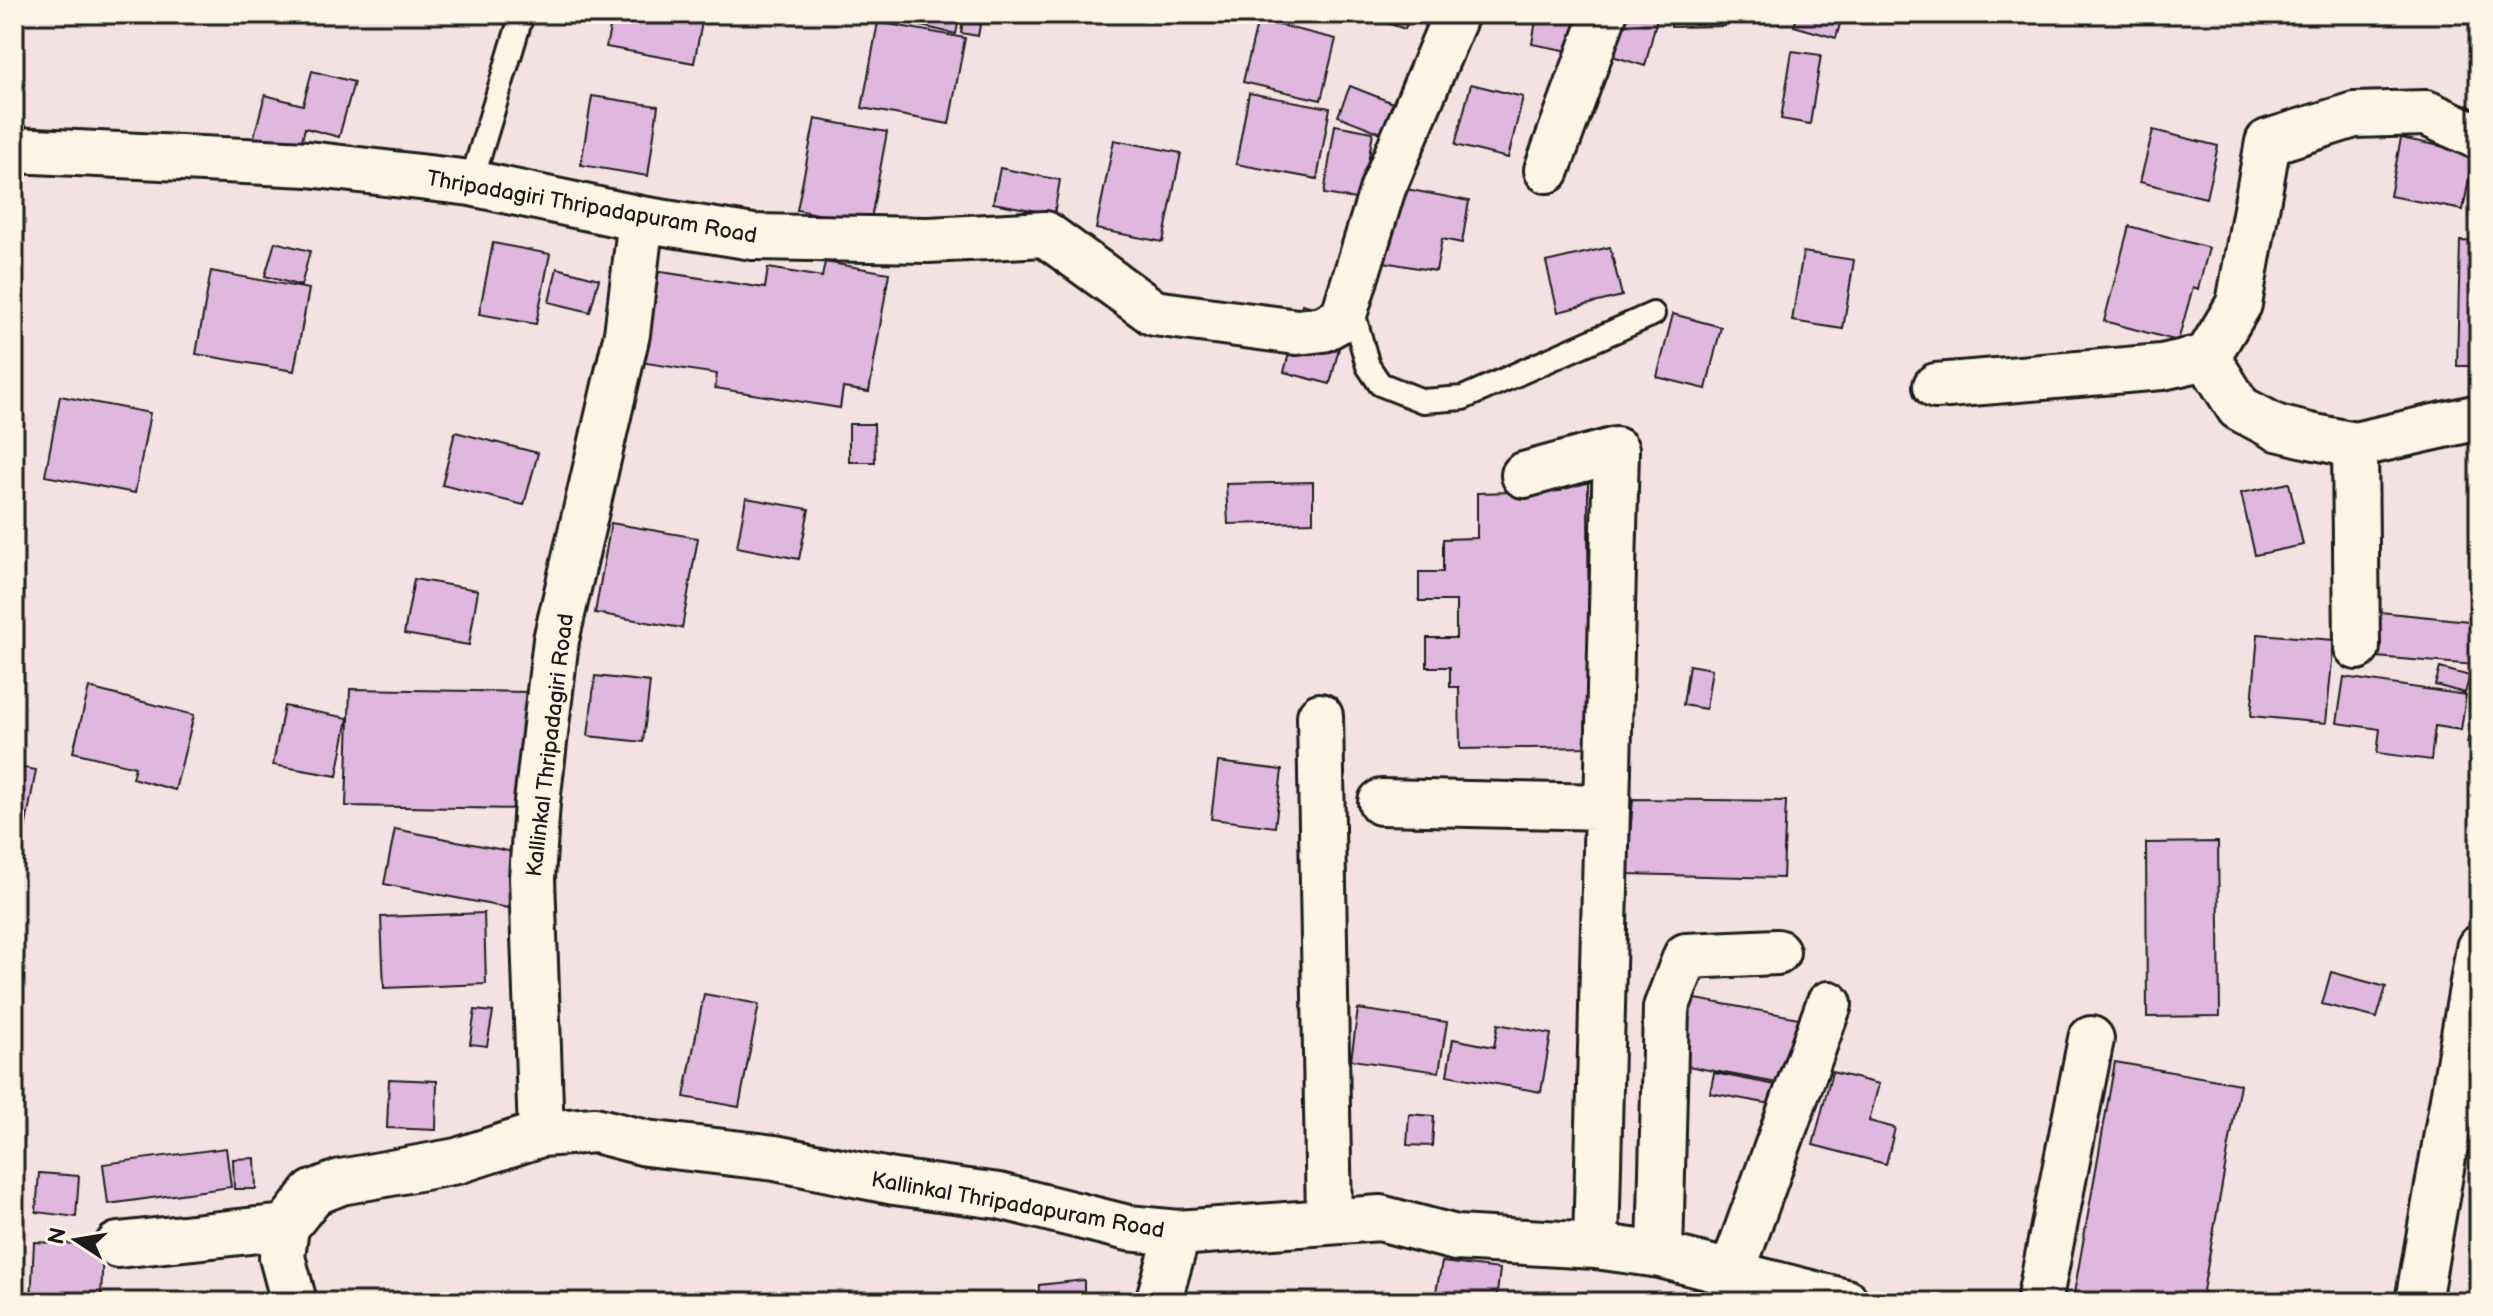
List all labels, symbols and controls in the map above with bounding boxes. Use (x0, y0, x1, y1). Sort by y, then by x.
street label: Thripadagiri Thripadapuram Road (425, 165, 759, 250)
street label: Kallinkal Thripadagiri Road (521, 612, 580, 878)
street label: Kallinkal Thripadapuram Road (869, 1166, 1166, 1245)
north arrow (36, 1200, 116, 1280)
text: N (43, 1225, 73, 1247)

